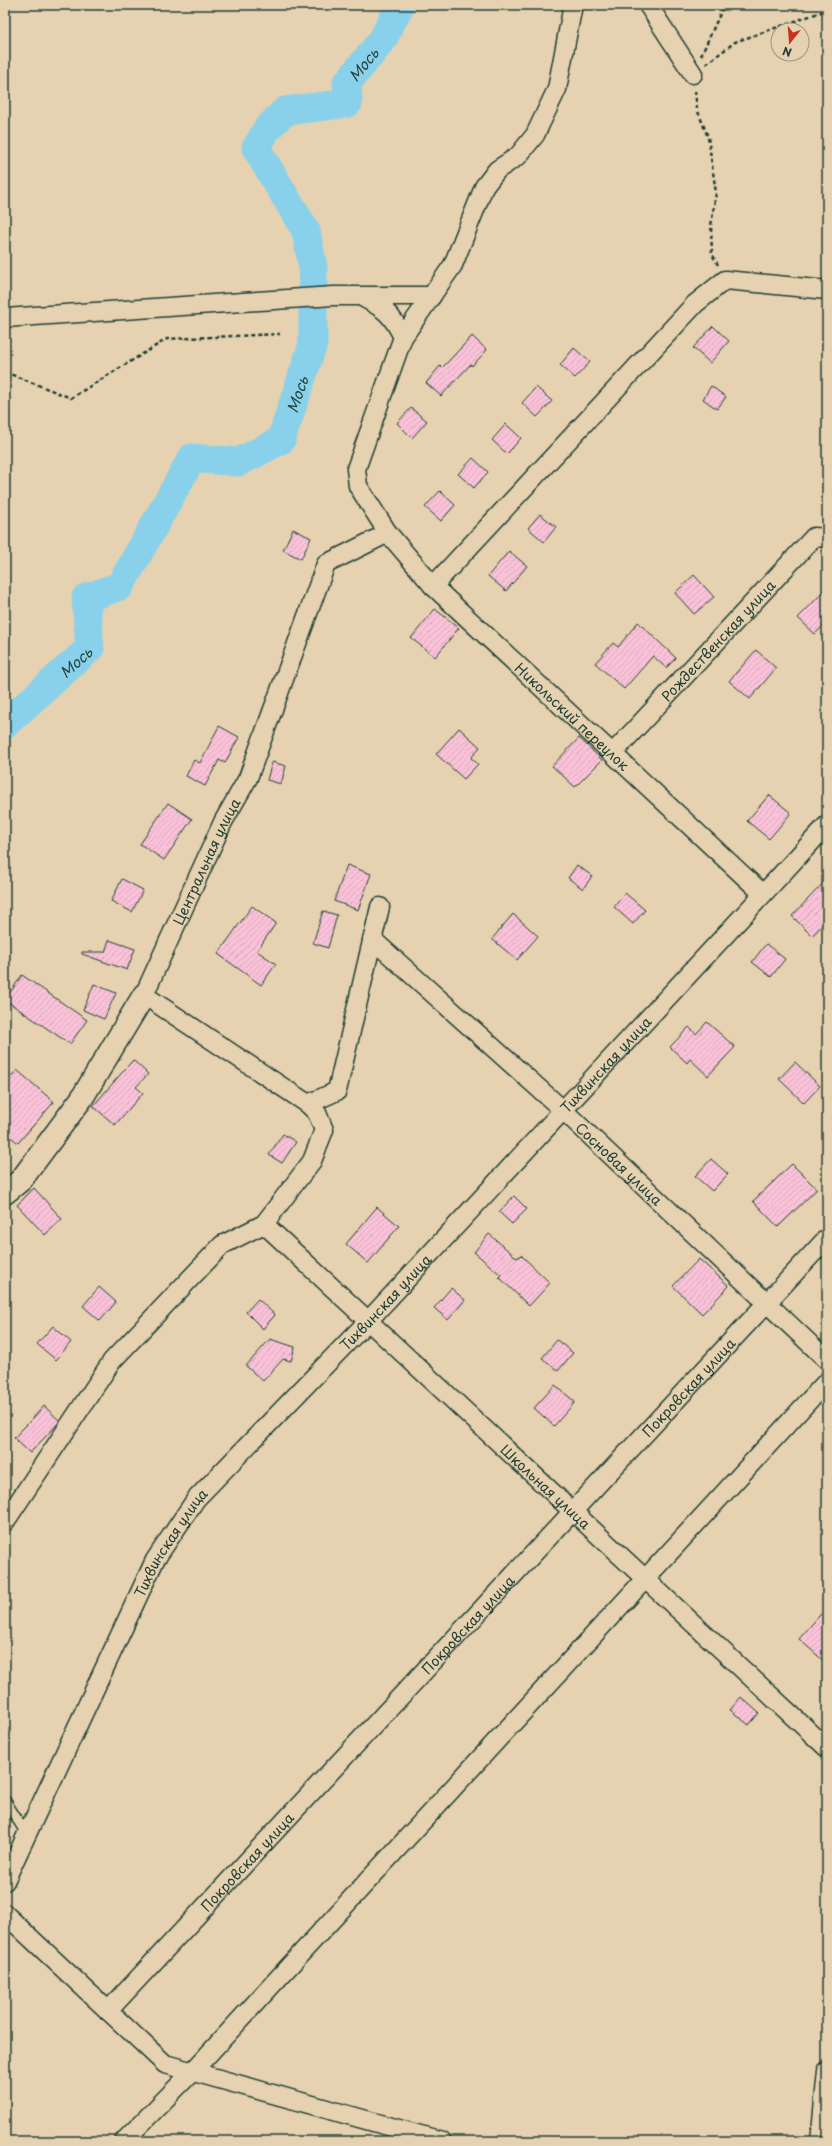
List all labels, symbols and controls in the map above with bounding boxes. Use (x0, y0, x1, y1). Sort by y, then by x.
north arrow (770, 22, 810, 62)
water label: Мось (342, 41, 384, 86)
text: N (780, 43, 794, 61)
water label: Мось (279, 372, 314, 416)
street label: Рождественская улица (656, 575, 780, 706)
water label: Мось (53, 639, 98, 682)
street label: Никольский переулок (511, 657, 635, 775)
street label: Центральная улица (167, 794, 245, 928)
street label: Тихвинская улица (555, 1011, 656, 1117)
street label: Сосновая улица (571, 1117, 668, 1210)
street label: Тихвинская улица (335, 1249, 436, 1355)
street label: Покровская улица (637, 1333, 740, 1441)
street label: Школьная улица (496, 1439, 596, 1534)
street label: Тихвинская улица (129, 1483, 212, 1601)
street label: Покровская улица (416, 1570, 519, 1679)
street label: Покровская улица (195, 1807, 299, 1916)

